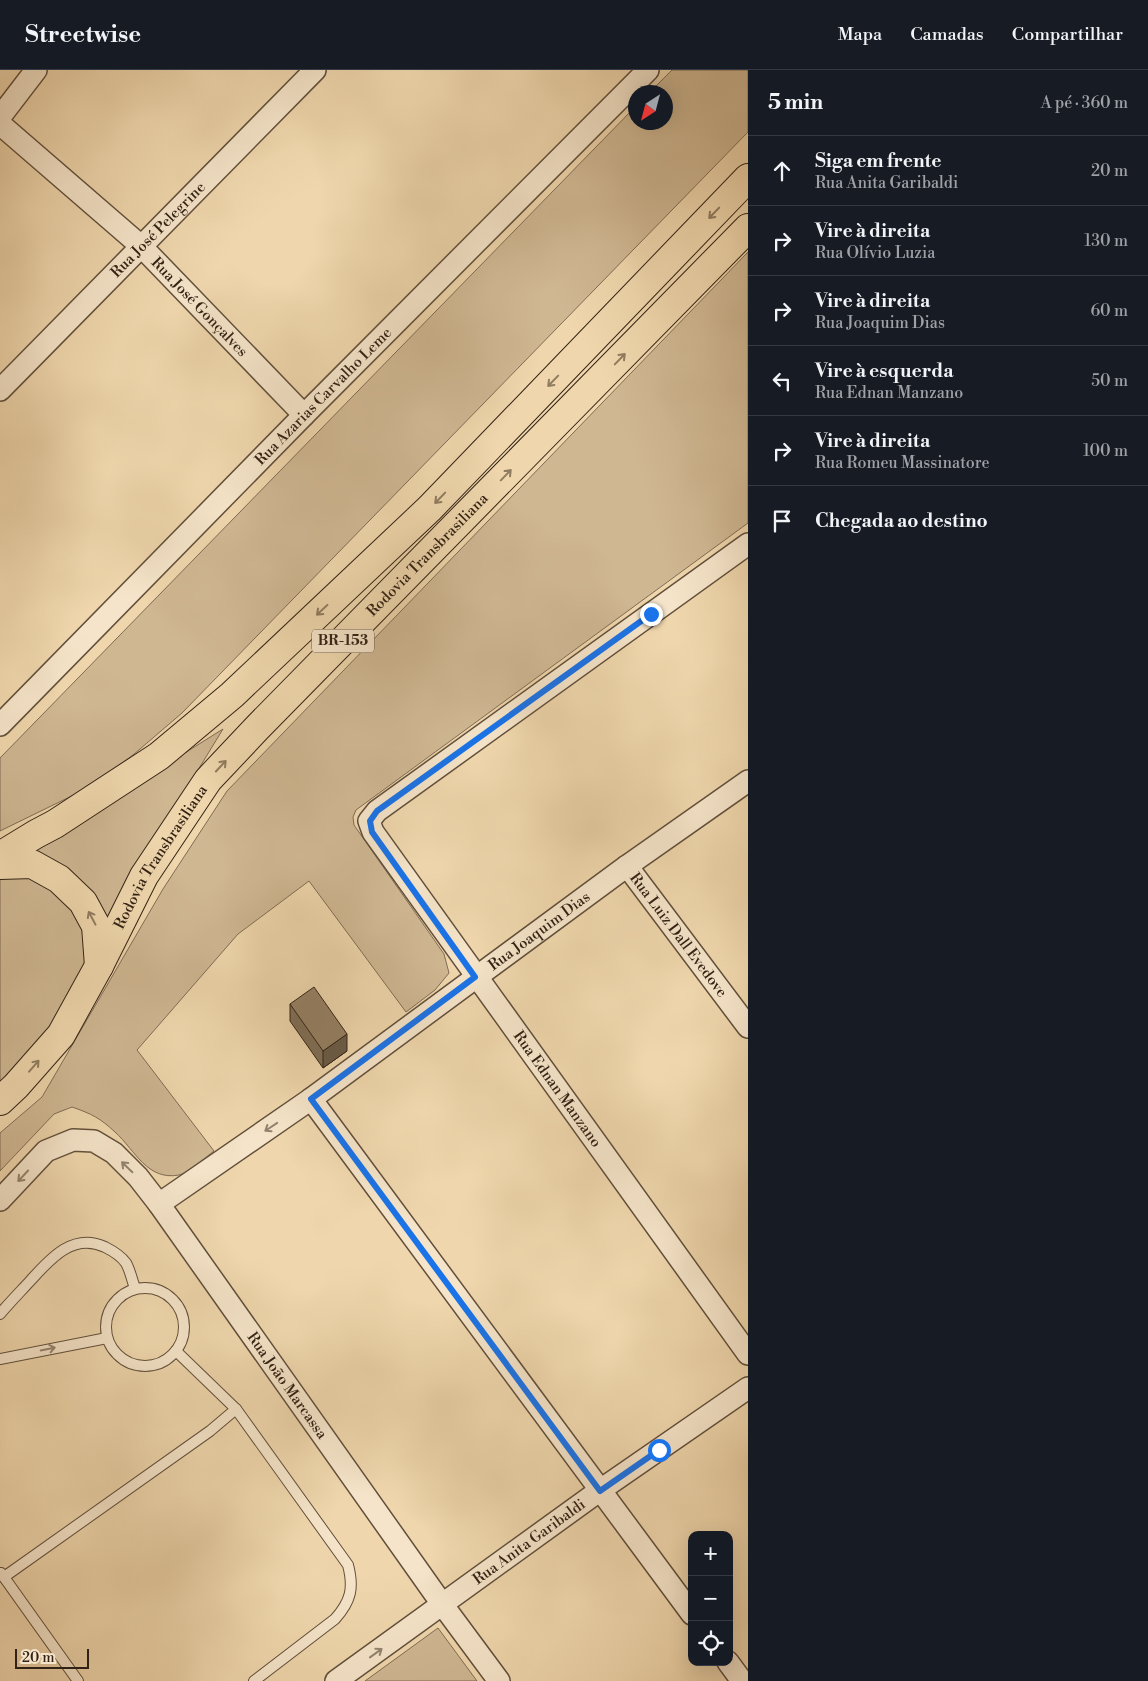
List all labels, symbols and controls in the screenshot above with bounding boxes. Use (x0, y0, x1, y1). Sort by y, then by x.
text: Streetwise (25, 20, 141, 50)
text: Mapa (838, 23, 882, 46)
text: Camadas (910, 23, 984, 46)
text: Compartilhar (1012, 23, 1123, 46)
north arrow (628, 85, 673, 130)
text: 5 min (768, 90, 823, 116)
text: A pé · 360 m (1041, 93, 1128, 113)
text: Siga em frente (815, 149, 942, 173)
icon: ahead (768, 157, 796, 185)
text: 20 m (1091, 161, 1128, 181)
text: Rua Anita Garibaldi (815, 173, 958, 193)
street label: Rua José Pelegrine (107, 178, 209, 282)
one-way arrow (708, 207, 720, 220)
text: Vire à direita (815, 219, 930, 243)
icon: right (768, 227, 796, 255)
text: 130 m (1084, 231, 1128, 251)
text: Rua Olívio Luzia (815, 243, 935, 263)
street label: Rua José Gonçalves (147, 253, 252, 361)
text: Vire à direita (815, 289, 930, 313)
icon: right (768, 297, 796, 325)
text: 60 m (1090, 301, 1128, 321)
text: Rua Joaquim Dias (815, 313, 945, 333)
street label: Rua Azarias Carvalho Leme (251, 323, 396, 469)
one-way arrow (614, 353, 626, 365)
text: Vire à esquerda (815, 359, 954, 383)
icon: left (768, 367, 796, 395)
text: 50 m (1091, 371, 1128, 391)
one-way arrow (547, 374, 559, 387)
text: Rua Ednan Manzano (815, 383, 963, 403)
text: Vire à direita (815, 429, 930, 453)
icon: right (768, 437, 796, 465)
text: 100 m (1083, 441, 1128, 461)
text: Rua Romeu Massinatore (815, 453, 990, 473)
one-way arrow (500, 469, 512, 481)
street label: Rodovia Transbrasiliana (362, 489, 492, 620)
one-way arrow (434, 491, 446, 504)
icon: arrive (768, 507, 796, 535)
text: Chegada ao destino (815, 509, 988, 533)
route end (640, 603, 663, 626)
one-way arrow (316, 604, 329, 616)
road number: BR-153 (312, 630, 374, 652)
one-way arrow (215, 760, 227, 773)
street label: Rodovia Transbrasiliana (109, 781, 212, 932)
street label: Rua Luiz Dall Evedove (626, 869, 732, 1001)
street label: Rua Joaquim Dias (484, 887, 594, 975)
one-way arrow (86, 911, 96, 926)
street label: Rua Ednan Manzano (509, 1027, 606, 1151)
one-way arrow (28, 1060, 39, 1073)
one-way arrow (264, 1122, 278, 1132)
one-way arrow (121, 1161, 134, 1173)
one-way arrow (17, 1170, 29, 1182)
street label: Rua João Marcassa (243, 1328, 332, 1443)
one-way arrow (39, 1344, 55, 1354)
route start (648, 1439, 671, 1462)
street label: Rua Anita Garibaldi (469, 1495, 589, 1589)
map controls (688, 1531, 733, 1666)
button: + (688, 1531, 733, 1576)
button: − (688, 1576, 733, 1621)
button: locate (688, 1621, 733, 1666)
scale bar (15, 1646, 89, 1669)
one-way arrow (369, 1647, 382, 1658)
text: 20 m (22, 1649, 54, 1667)

